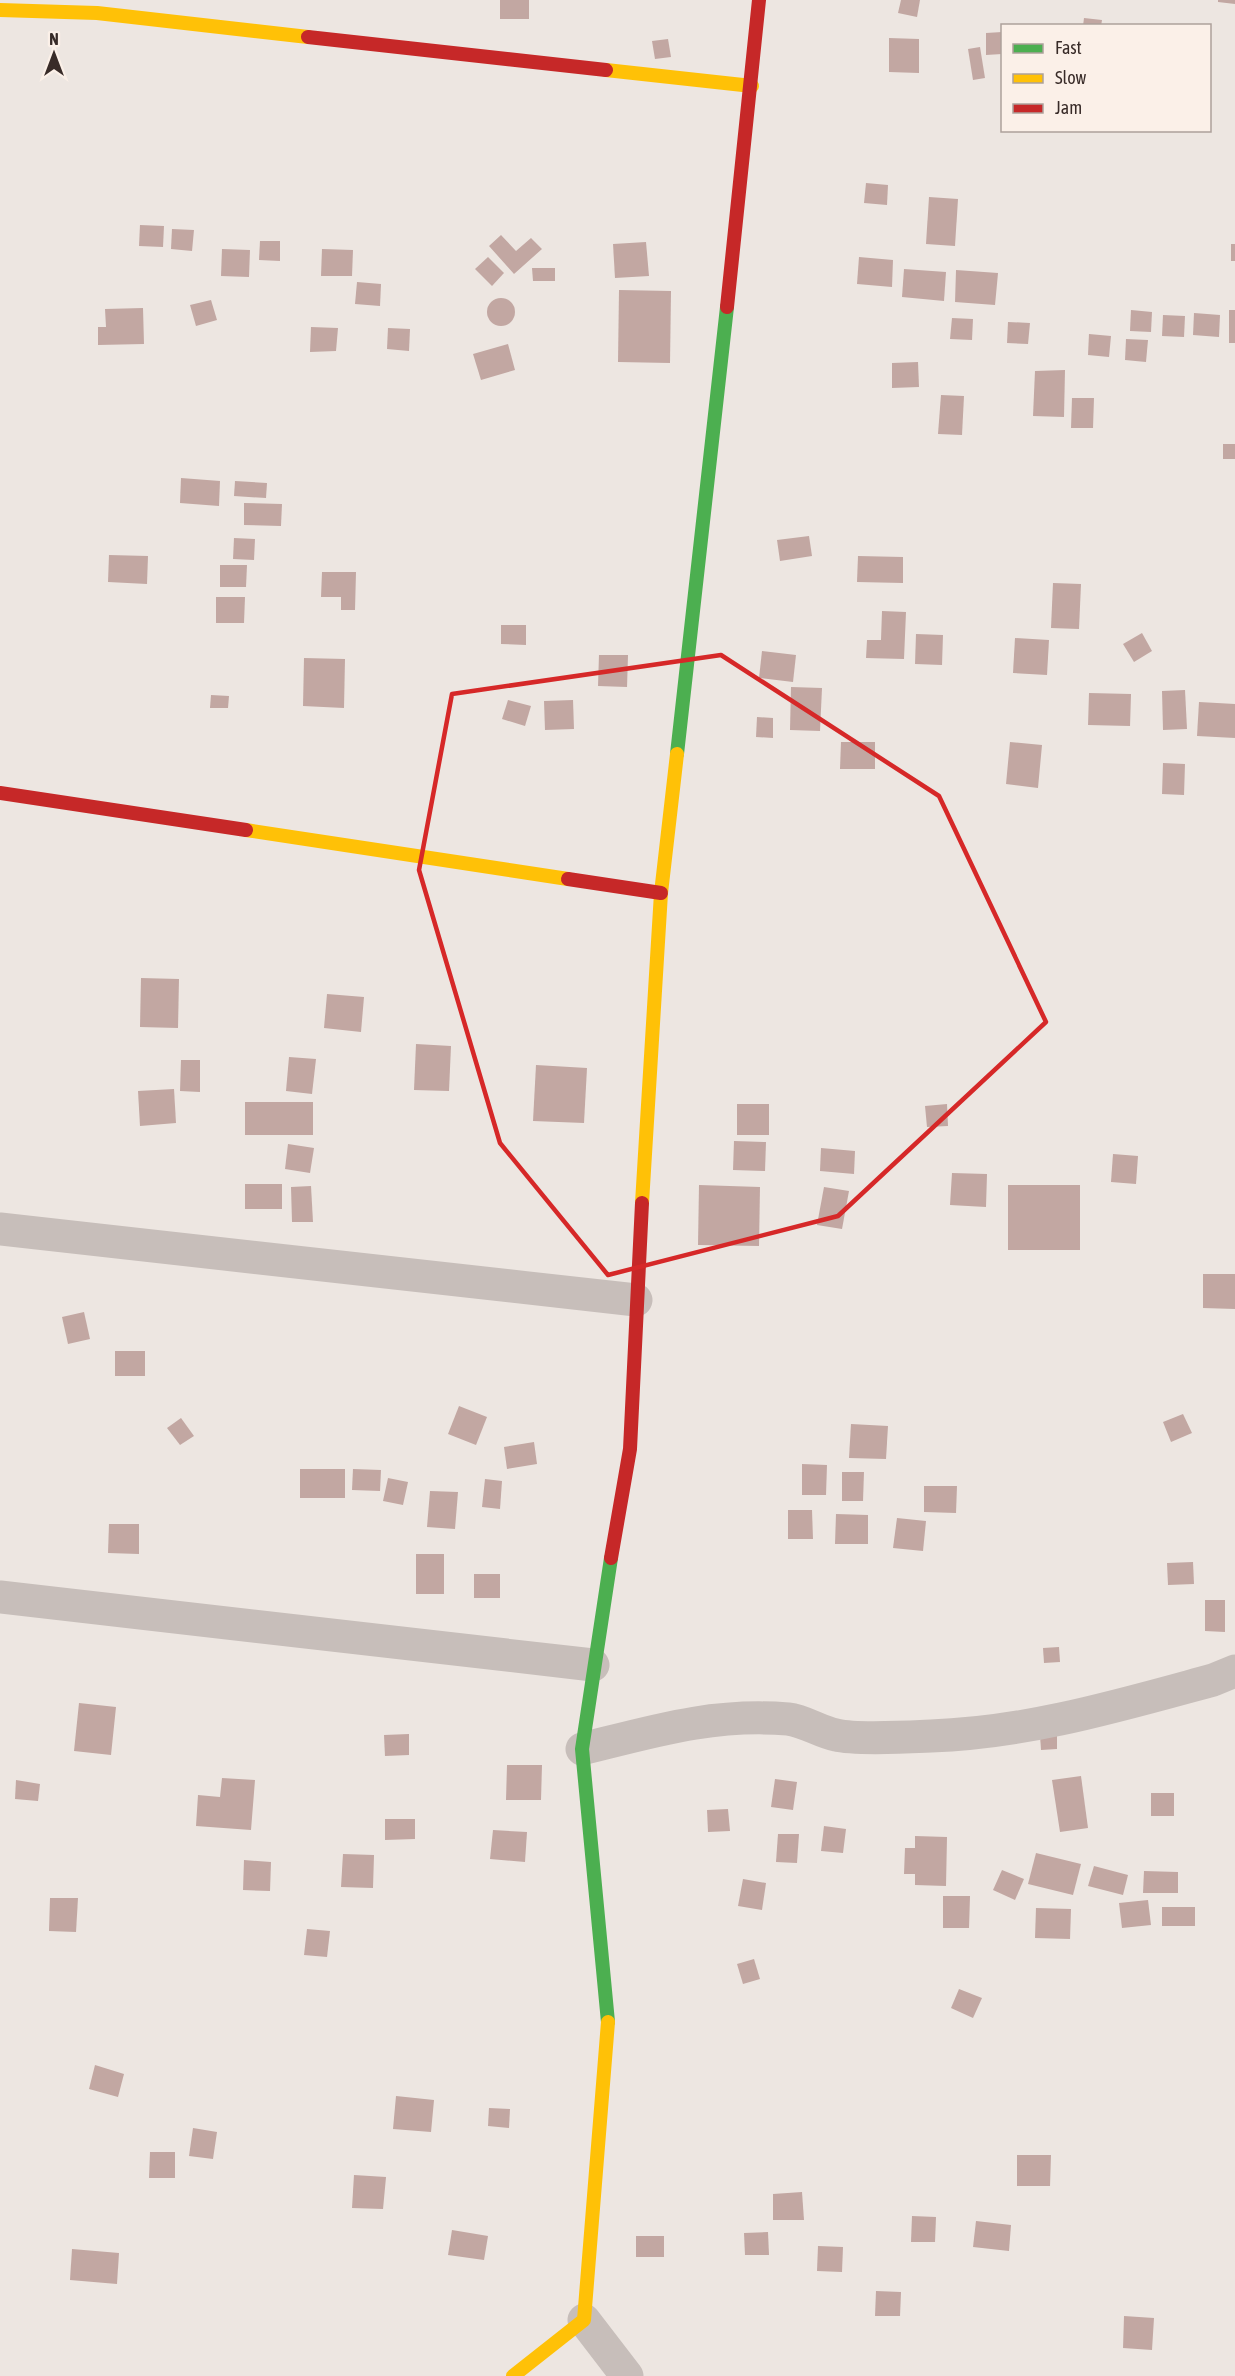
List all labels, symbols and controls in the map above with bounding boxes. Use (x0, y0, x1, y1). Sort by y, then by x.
north arrow (24, 24, 84, 84)
legend (1001, 24, 1211, 132)
text: N (49, 30, 59, 48)
text: Fast (1055, 37, 1082, 58)
text: Slow (1055, 67, 1086, 88)
text: Jam (1055, 97, 1082, 118)

